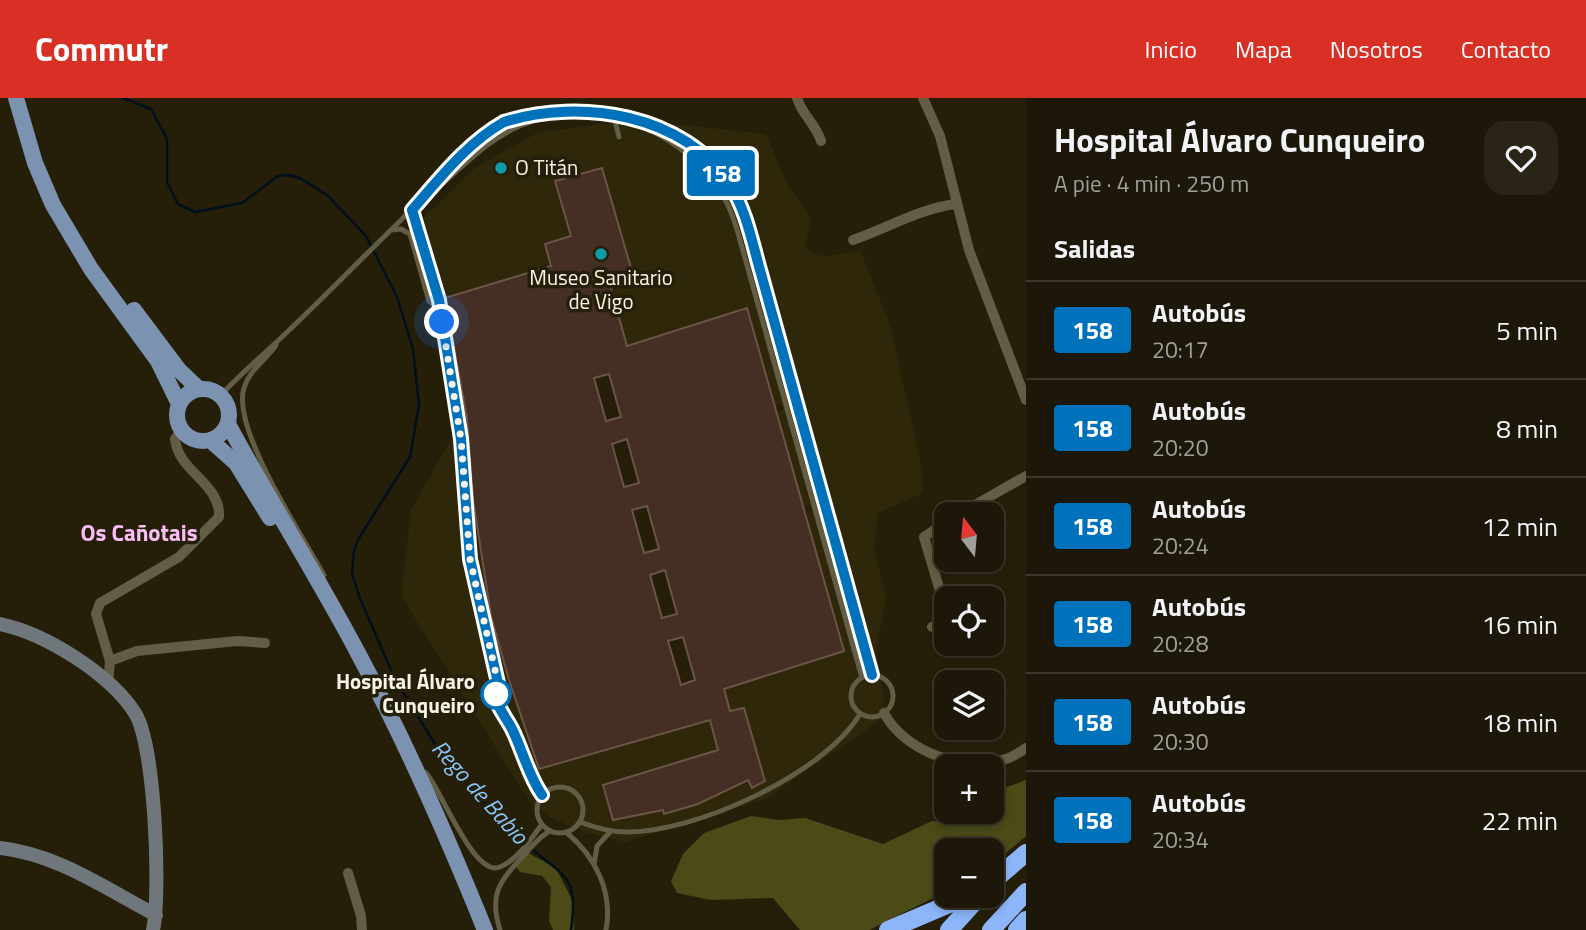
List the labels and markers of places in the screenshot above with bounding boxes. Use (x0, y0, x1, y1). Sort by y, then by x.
place label: O Titán (515, 151, 578, 183)
marker: O Titán (493, 160, 509, 176)
marker: Museo Sanitario de Vigo (593, 246, 609, 262)
place label: Museo Sanitario de Vigo (529, 261, 673, 317)
place label: Hospital Álvaro Cunqueiro (336, 665, 475, 721)
marker: Hospital Álvaro Cunqueiro (481, 679, 511, 709)

